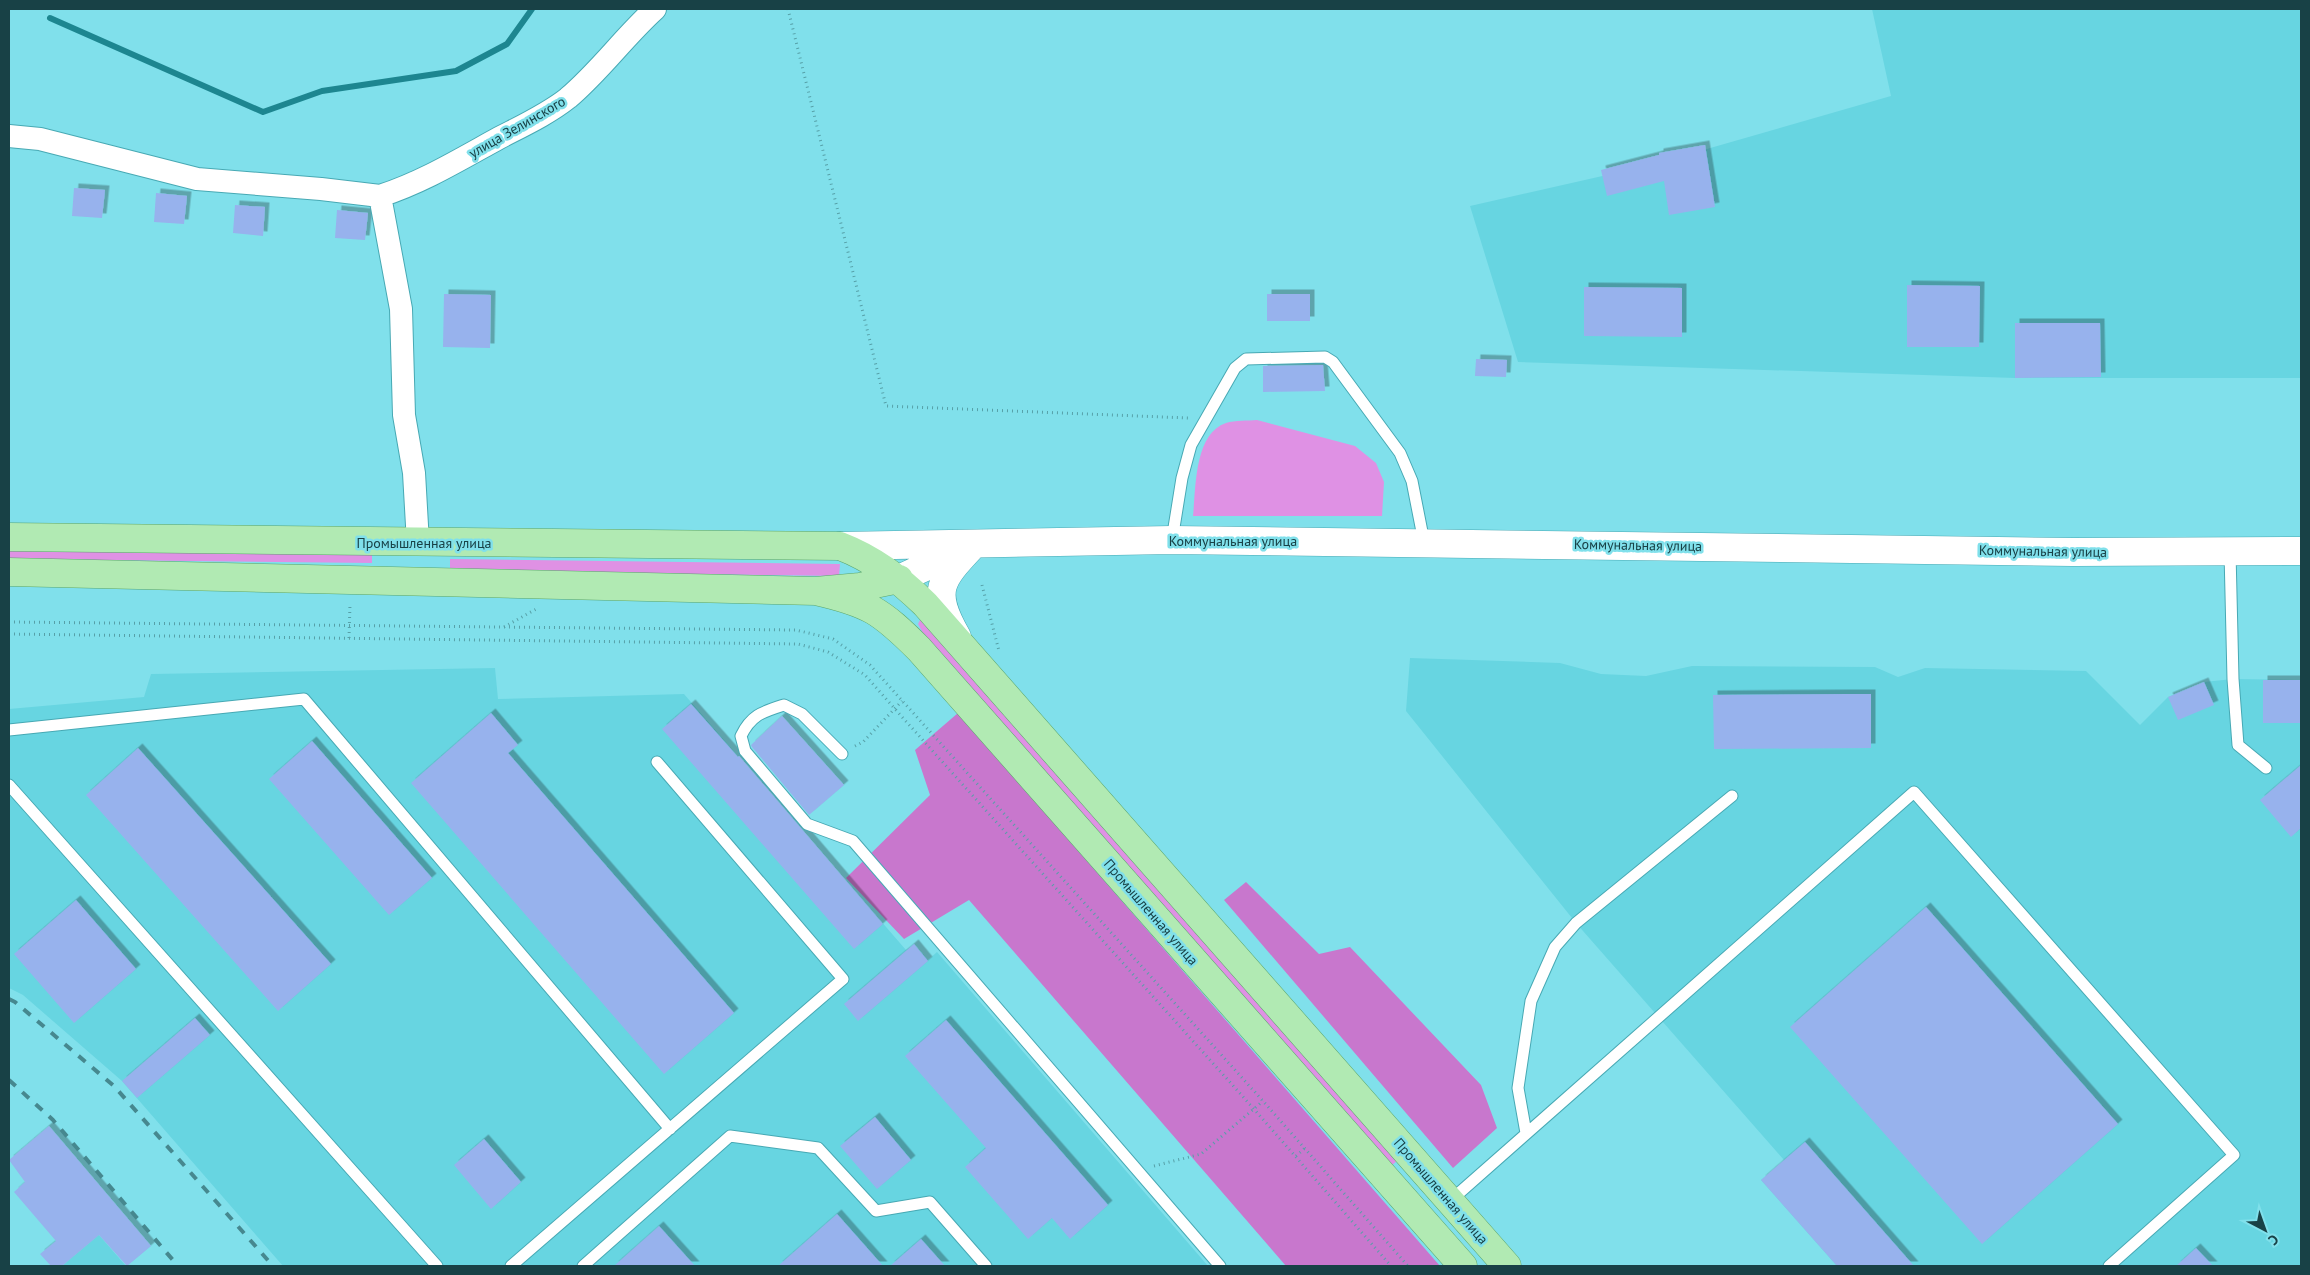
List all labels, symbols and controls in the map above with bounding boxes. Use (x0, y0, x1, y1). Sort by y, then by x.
street label: улица Зелинского (465, 92, 569, 162)
street label: Коммунальная улица (1169, 532, 1297, 550)
street label: Промышленная улица (356, 534, 492, 552)
street label: Коммунальная улица (1574, 535, 1702, 555)
street label: Коммунальная улица (1979, 541, 2107, 561)
street label: Промышленная улица (1100, 855, 1202, 969)
street label: Промышленная улица (1390, 1134, 1492, 1248)
north arrow (2240, 1205, 2290, 1255)
text: С (2265, 1230, 2282, 1249)

